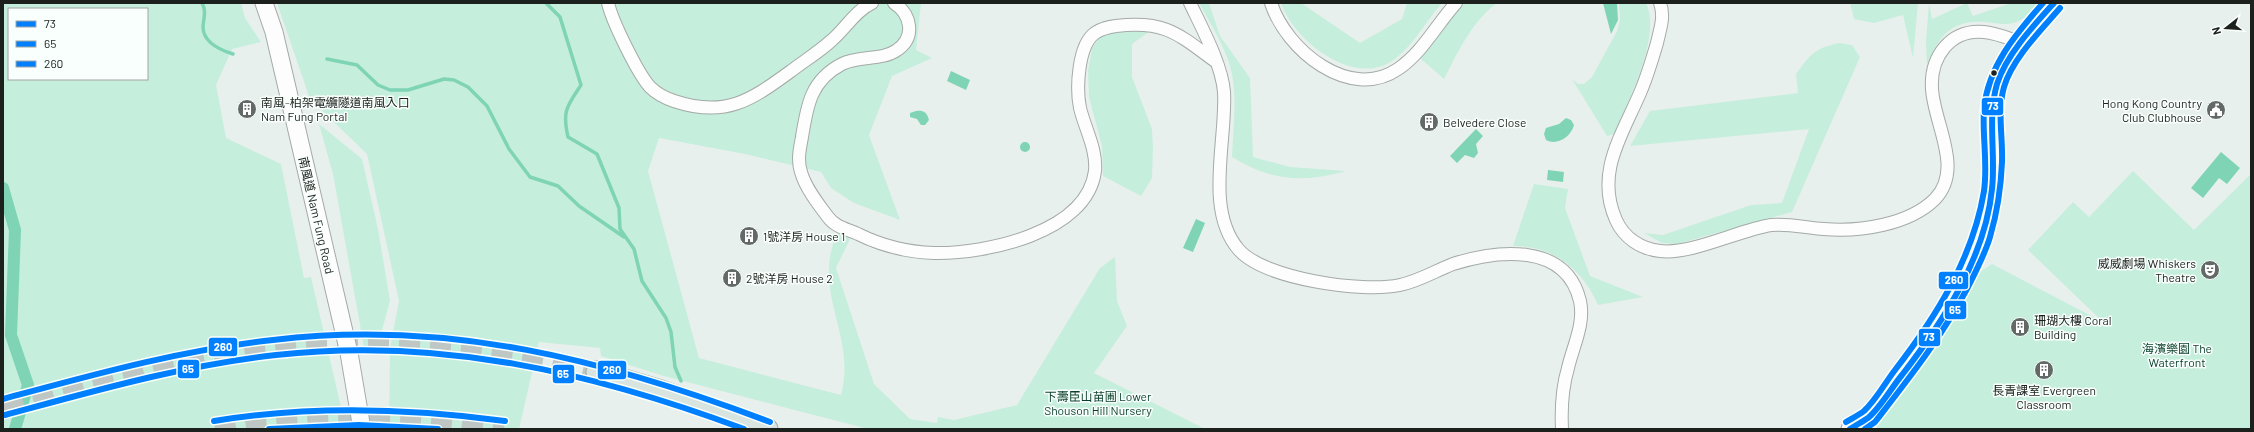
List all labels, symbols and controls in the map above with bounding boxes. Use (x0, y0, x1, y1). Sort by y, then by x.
legend (8, 8, 148, 80)
north arrow (2206, 8, 2246, 48)
text: 73 (44, 16, 56, 30)
text: N (2209, 26, 2223, 36)
text: 65 (44, 36, 56, 50)
text: 260 (44, 56, 63, 70)
unlabelled marker (1989, 68, 1999, 78)
place label: 南風-柏架電纜隧道南風入口 Nam Fung Portal (261, 95, 410, 123)
place label: Hong Kong Country Club Clubhouse (2102, 96, 2202, 124)
line badge: 73 (1981, 97, 2004, 116)
building icon: 南風-柏架電纜隧道南風入口 Nam Fung Portal (236, 98, 258, 120)
text: 73 (1987, 99, 1999, 112)
public building icon: Hong Kong Country Club Clubhouse (2205, 99, 2227, 121)
building icon: Belvedere Close (1418, 111, 1440, 133)
place label: Belvedere Close (1443, 115, 1526, 129)
street label: 南風道 Nam Fung Road (297, 155, 337, 275)
building icon: 1號洋房 House 1 (738, 225, 760, 247)
place label: 1號洋房 House 1 (763, 229, 845, 243)
place label: 威威劇場 Whiskers Theatre (2097, 256, 2196, 284)
theatre icon: 威威劇場 Whiskers Theatre (2199, 259, 2221, 281)
building icon: 2號洋房 House 2 (721, 267, 743, 289)
place label: 2號洋房 House 2 (746, 271, 833, 285)
line badge: 260 (1938, 271, 1969, 290)
text: 260 (1945, 273, 1963, 286)
line badge: 65 (1944, 300, 1967, 320)
text: 65 (1949, 303, 1961, 316)
place label: 珊瑚大樓 Coral Building (2034, 313, 2111, 341)
building icon: 珊瑚大樓 Coral Building (2009, 316, 2031, 338)
line badge: 73 (1918, 328, 1941, 347)
text: 73 (1923, 330, 1935, 343)
line badge: 260 (208, 337, 238, 357)
text: 260 (214, 340, 232, 353)
park label: 海濱樂園 The Waterfront (2142, 341, 2212, 369)
line badge: 65 (177, 359, 200, 379)
building icon: 長青課室 Evergreen Classroom (2033, 359, 2055, 381)
line badge: 260 (597, 360, 627, 380)
text: 65 (182, 362, 194, 375)
text: 260 (603, 363, 621, 376)
line badge: 65 (552, 364, 575, 384)
text: 65 (557, 367, 569, 380)
place label: 長青課室 Evergreen Classroom (1992, 383, 2096, 411)
park label: 下壽臣山苗圃 Lower Shouson Hill Nursery (1044, 389, 1152, 417)

